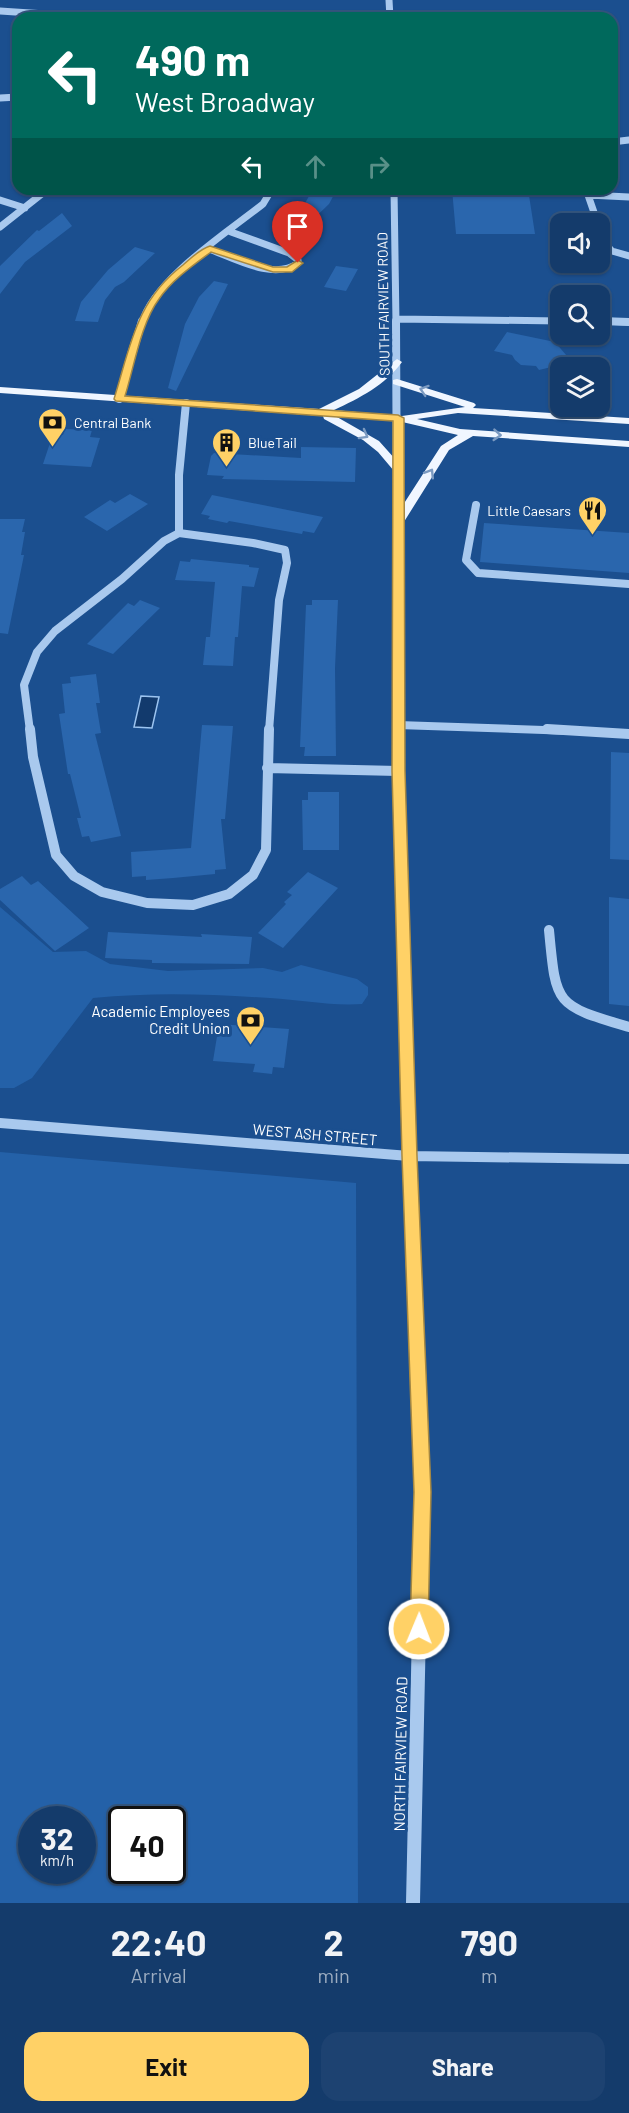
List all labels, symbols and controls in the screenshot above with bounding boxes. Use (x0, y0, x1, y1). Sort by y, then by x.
text: 490 m (135, 34, 250, 84)
icon: left (36, 36, 114, 114)
text: West Broadway (135, 85, 315, 117)
icon: left (236, 150, 269, 183)
icon: ahead (299, 150, 332, 183)
icon: right (362, 150, 395, 183)
pin (272, 201, 323, 263)
icon: arrive (281, 210, 314, 243)
map controls (550, 213, 610, 417)
button: sound (550, 213, 610, 273)
street label: SOUTH FAIRVIEW ROAD (373, 232, 393, 376)
button: search (550, 285, 610, 345)
button: layers (550, 357, 610, 417)
one-way arrow (419, 385, 430, 398)
bank icon: Central Bank (37, 406, 69, 448)
place label: Central Bank (74, 414, 151, 431)
building icon: BlueTail (211, 426, 243, 468)
one-way arrow (358, 428, 368, 439)
one-way arrow (493, 428, 502, 441)
place label: BlueTail (248, 434, 297, 451)
one-way arrow (422, 469, 434, 479)
restaurant icon: Little Caesars (576, 494, 608, 536)
place label: Little Caesars (487, 502, 571, 519)
place label: Academic Employees Credit Union (92, 1002, 230, 1037)
bank icon: Academic Employees Credit Union (235, 1004, 267, 1046)
street label: WEST ASH STREET (252, 1120, 378, 1148)
position arrow (387, 1597, 451, 1661)
street label: NORTH FAIRVIEW ROAD (390, 1676, 410, 1832)
speed limit sign: 40 (108, 1806, 186, 1884)
text: 32 (41, 1820, 74, 1856)
text: km/h (40, 1851, 74, 1869)
text: 22:40 (111, 1920, 207, 1963)
text: 2 (324, 1920, 344, 1963)
text: 790 (461, 1920, 518, 1963)
text: Arrival (131, 1963, 187, 1987)
text: min (317, 1963, 350, 1987)
text: m (481, 1963, 498, 1987)
button: Exit (24, 2032, 309, 2101)
button: Share (321, 2032, 605, 2101)

